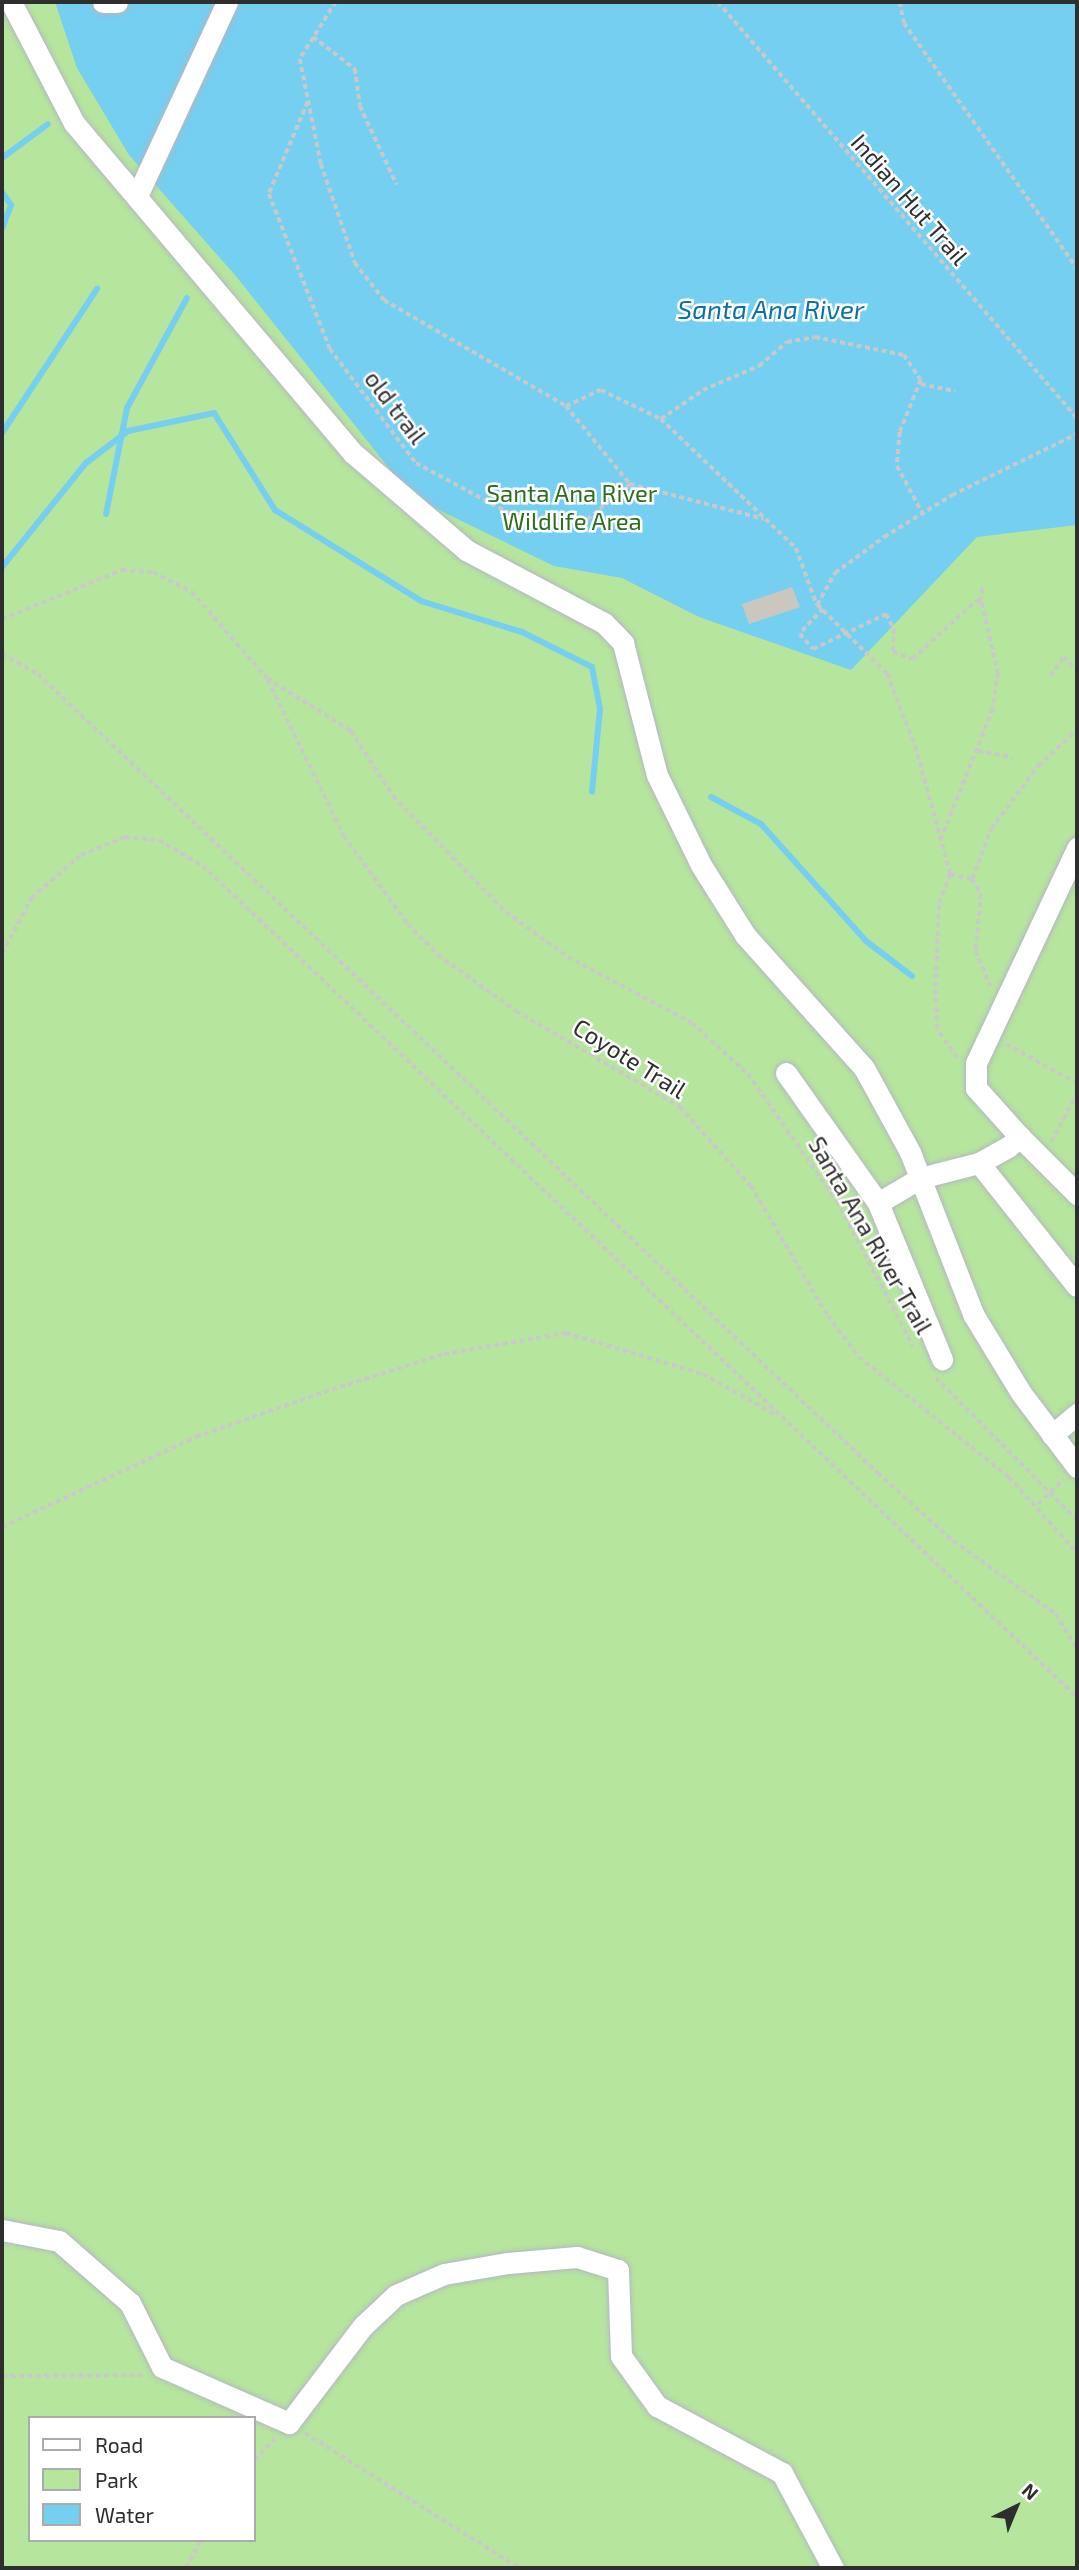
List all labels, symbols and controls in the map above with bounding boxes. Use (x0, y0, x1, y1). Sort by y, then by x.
street label: Indian Hut Trail (845, 128, 975, 270)
water label: Santa Ana River (677, 293, 865, 325)
street label: old trail (359, 364, 433, 450)
park label: Santa Ana River Wildlife Area (486, 479, 658, 535)
street label: Coyote Trail (568, 1012, 692, 1104)
street label: Santa Ana River Trail (802, 1131, 940, 1339)
legend (28, 2416, 256, 2542)
text: Road (95, 2432, 143, 2457)
text: Park (95, 2467, 138, 2492)
north arrow (981, 2472, 1051, 2542)
text: N (1018, 2478, 1044, 2504)
text: Water (95, 2502, 154, 2527)

